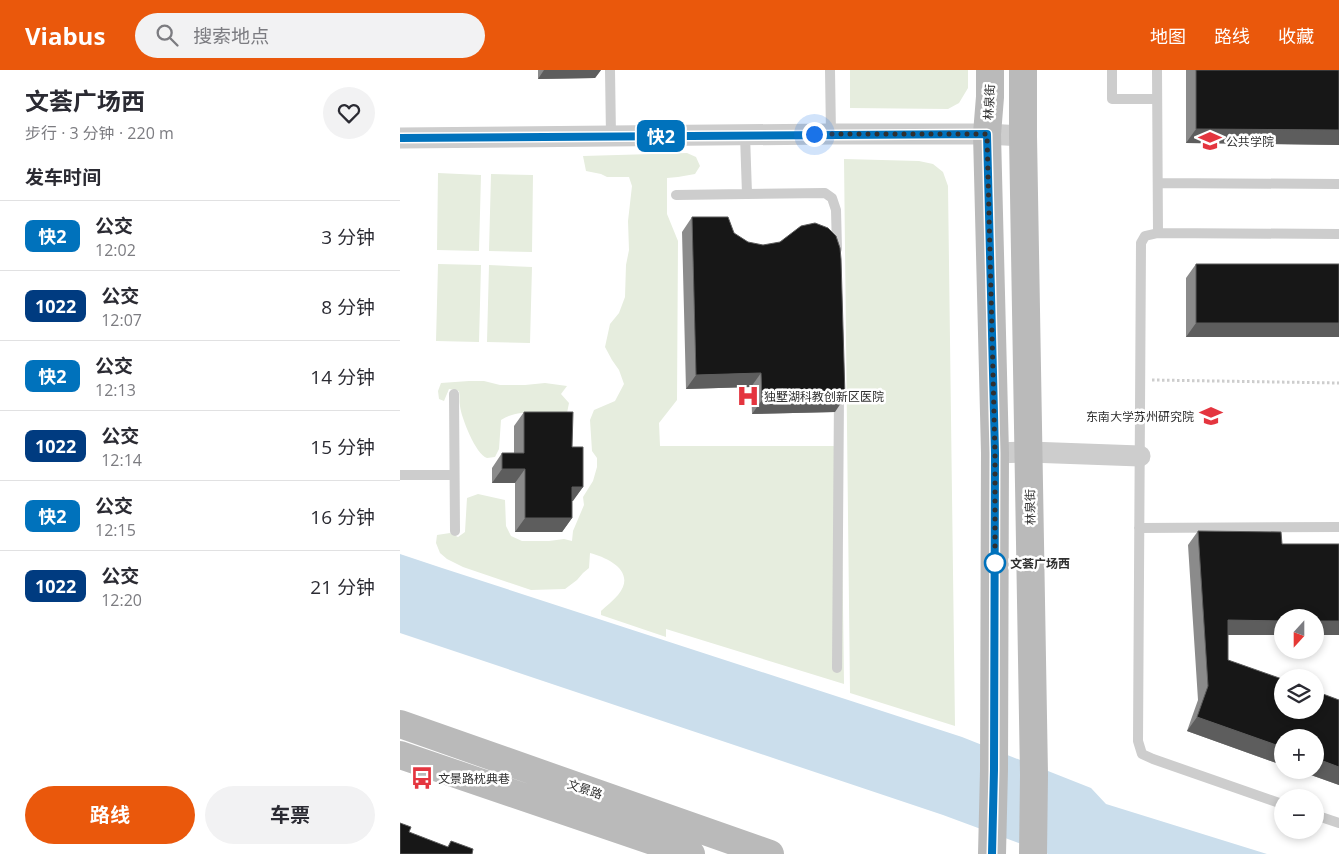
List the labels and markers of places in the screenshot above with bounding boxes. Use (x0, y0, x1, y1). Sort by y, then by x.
school or university icon: 公共学院 (1197, 128, 1223, 154)
place label: 公共学院 (1226, 133, 1274, 150)
hospital icon: 独墅湖科教创新区医院 (735, 383, 761, 409)
place label: 独墅湖科教创新区医院 (764, 388, 884, 405)
school or university icon: 东南大学苏州研究院 (1198, 403, 1224, 429)
place label: 东南大学苏州研究院 (1086, 408, 1194, 425)
marker: 文荟广场西 (984, 552, 1006, 574)
place label: 文荟广场西 (1010, 555, 1070, 572)
bus stop icon: 文景路枕典巷 (409, 765, 435, 791)
place label: 文景路枕典巷 (438, 770, 510, 787)

